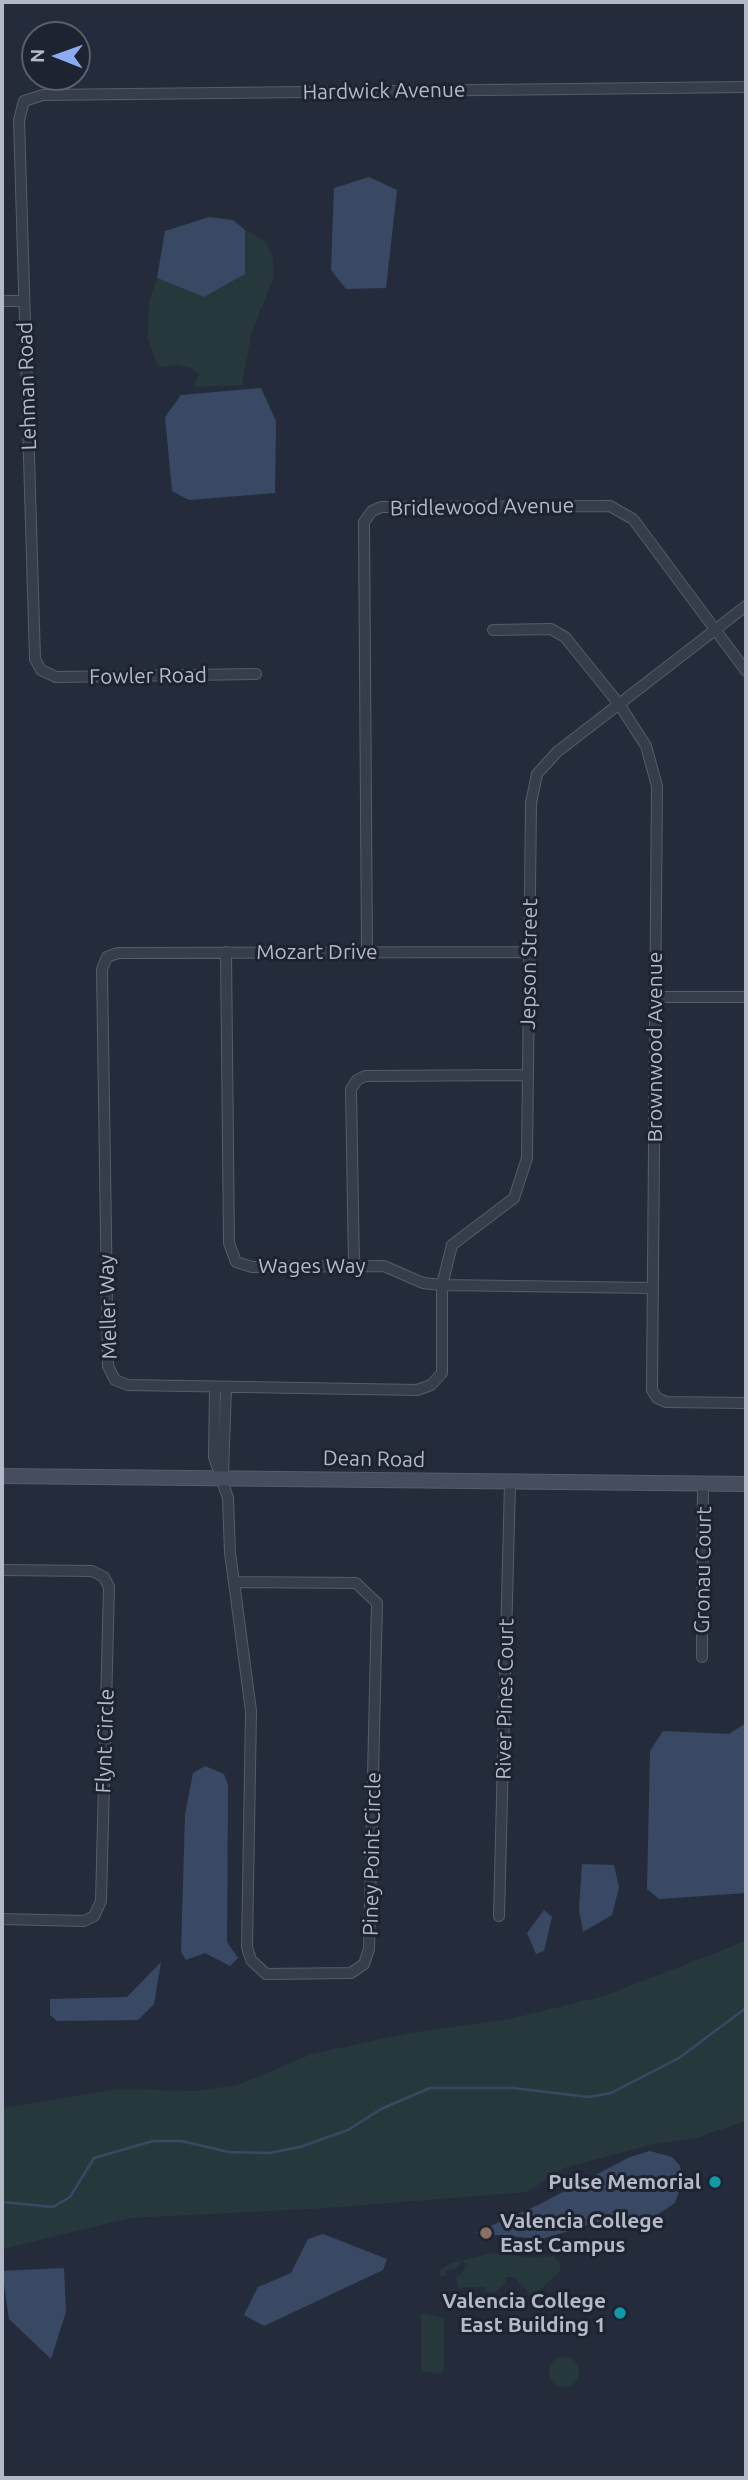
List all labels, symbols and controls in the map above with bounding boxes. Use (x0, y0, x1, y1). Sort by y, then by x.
north arrow (21, 21, 91, 91)
text: N (26, 48, 48, 63)
street label: Hardwick Avenue (302, 77, 466, 105)
street label: Lehman Road (12, 321, 42, 451)
street label: Bridlewood Avenue (390, 493, 574, 521)
street label: Fowler Road (89, 662, 207, 690)
street label: Jepson Street (515, 898, 543, 1030)
street label: Mozart Drive (256, 939, 378, 965)
street label: Brownwood Avenue (642, 952, 668, 1142)
street label: Wages Way (258, 1253, 366, 1279)
street label: Meller Way (94, 1254, 122, 1360)
street label: Dean Road (323, 1446, 425, 1472)
street label: Gronau Court (689, 1506, 717, 1634)
street label: River Pines Court (491, 1618, 519, 1780)
street label: Flynt Circle (91, 1688, 119, 1794)
street label: Piney Point Circle (358, 1772, 386, 1936)
place label: Pulse Memorial (548, 2169, 701, 2195)
marker: Pulse Memorial (707, 2174, 723, 2190)
place label: Valencia College East Campus (500, 2208, 664, 2258)
marker: Valencia College East Campus (478, 2225, 494, 2241)
place label: Valencia College East Building 1 (442, 2288, 606, 2338)
marker: Valencia College East Building 1 (612, 2305, 628, 2321)

